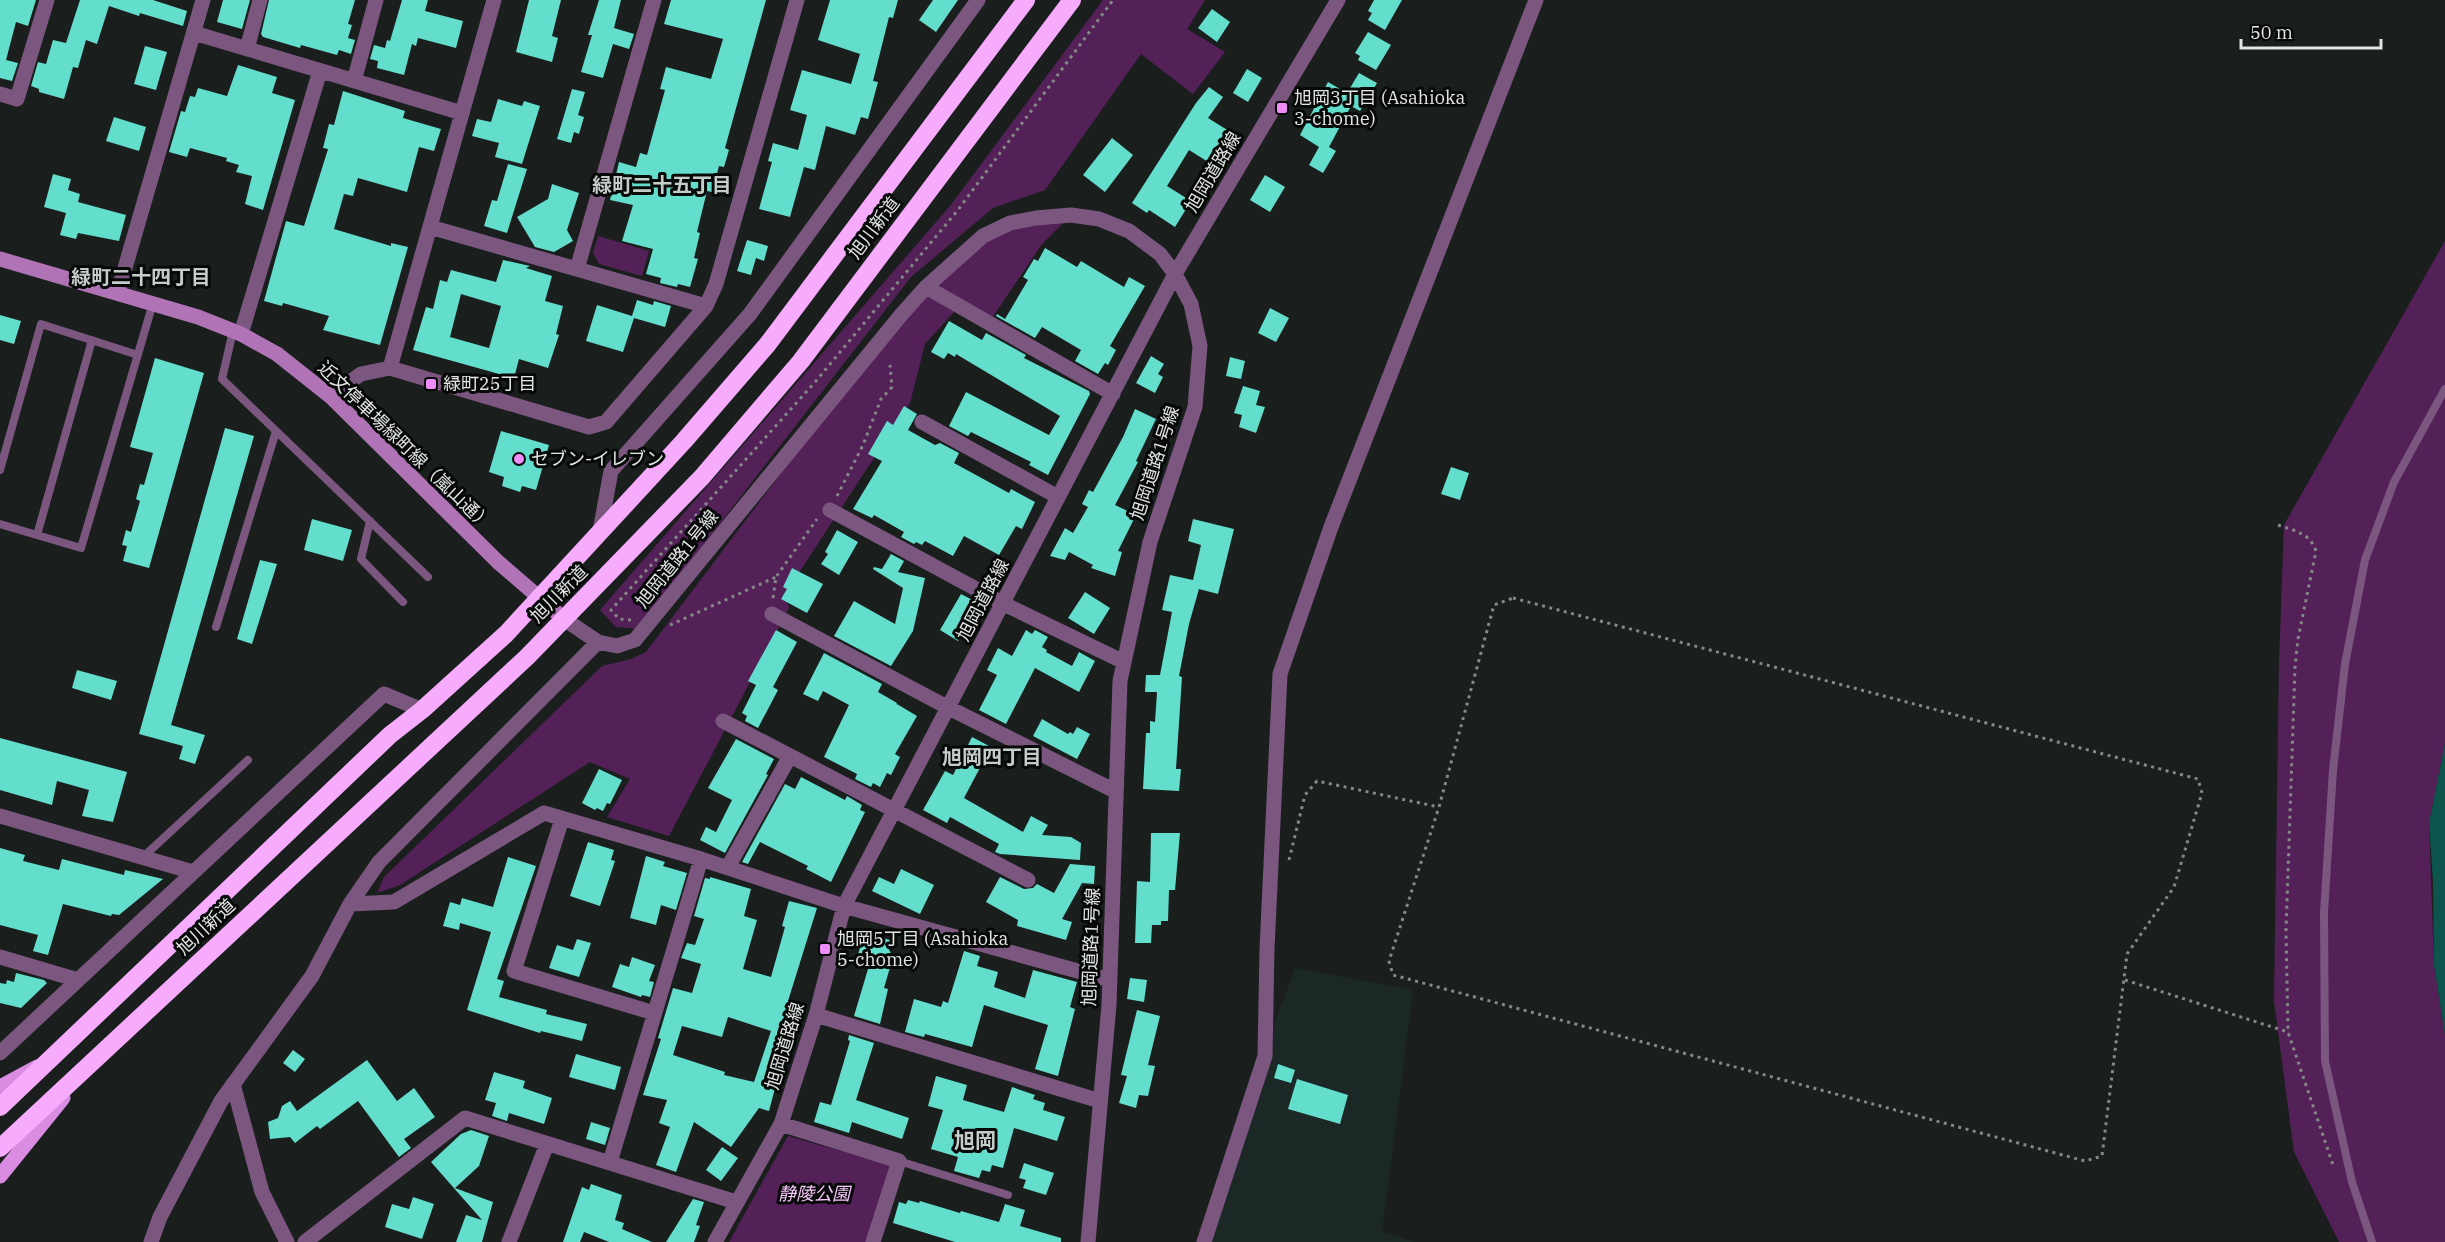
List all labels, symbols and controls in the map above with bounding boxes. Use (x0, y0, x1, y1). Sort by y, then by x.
scale bar (2241, 12, 2380, 50)
text: 50 m (2250, 21, 2293, 44)
place label: 旭岡3丁目 (Asahioka 3-chome) (1294, 86, 1465, 130)
marker: 旭岡3丁目 (Asahioka 3-chome) (1275, 101, 1289, 115)
street label: 旭岡道路線 (1180, 127, 1246, 216)
district label: 緑町二十五丁目 (592, 171, 732, 198)
street label: 旭川新道 (843, 192, 904, 263)
district label: 緑町二十四丁目 (71, 263, 211, 290)
street label: 近文停車場緑町線（嵐山通） (313, 356, 497, 535)
place label: 緑町25丁目 (443, 372, 537, 395)
marker: 緑町25丁目 (424, 377, 438, 391)
street label: 旭岡道路1号線 (1125, 403, 1184, 523)
place label: セブン-イレブン (531, 447, 664, 470)
marker: セブン-イレブン (512, 452, 526, 466)
street label: 旭岡道路1号線 (630, 505, 723, 612)
street label: 旭岡道路線 (951, 555, 1014, 645)
street label: 旭川新道 (525, 560, 592, 627)
district label: 旭岡四丁目 (942, 743, 1042, 770)
street label: 旭岡道路1号線 (1077, 887, 1104, 1007)
street label: 旭川新道 (171, 894, 240, 960)
place label: 旭岡5丁目 (Asahioka 5-chome) (837, 927, 1008, 971)
marker: 旭岡5丁目 (Asahioka 5-chome) (818, 942, 832, 956)
street label: 旭岡道路線 (760, 999, 809, 1092)
district label: 旭岡 (954, 1126, 996, 1154)
park label: 静陵公園 (778, 1182, 853, 1205)

